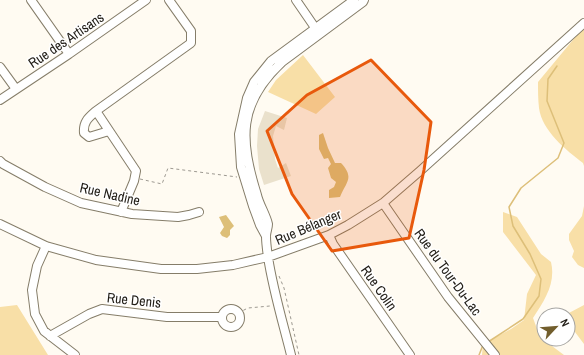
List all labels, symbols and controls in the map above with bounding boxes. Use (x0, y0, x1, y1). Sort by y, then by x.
street label: Rue des Artisans (25, 8, 107, 72)
street label: Rue Nadine (78, 178, 142, 210)
street label: Rue Bélanger (272, 205, 344, 249)
street label: Rue du Tour-Du-Lac (410, 225, 486, 319)
street label: Rue Colin (357, 262, 401, 314)
street label: Rue Denis (106, 288, 162, 312)
north arrow (536, 307, 576, 347)
text: N (557, 317, 573, 329)

